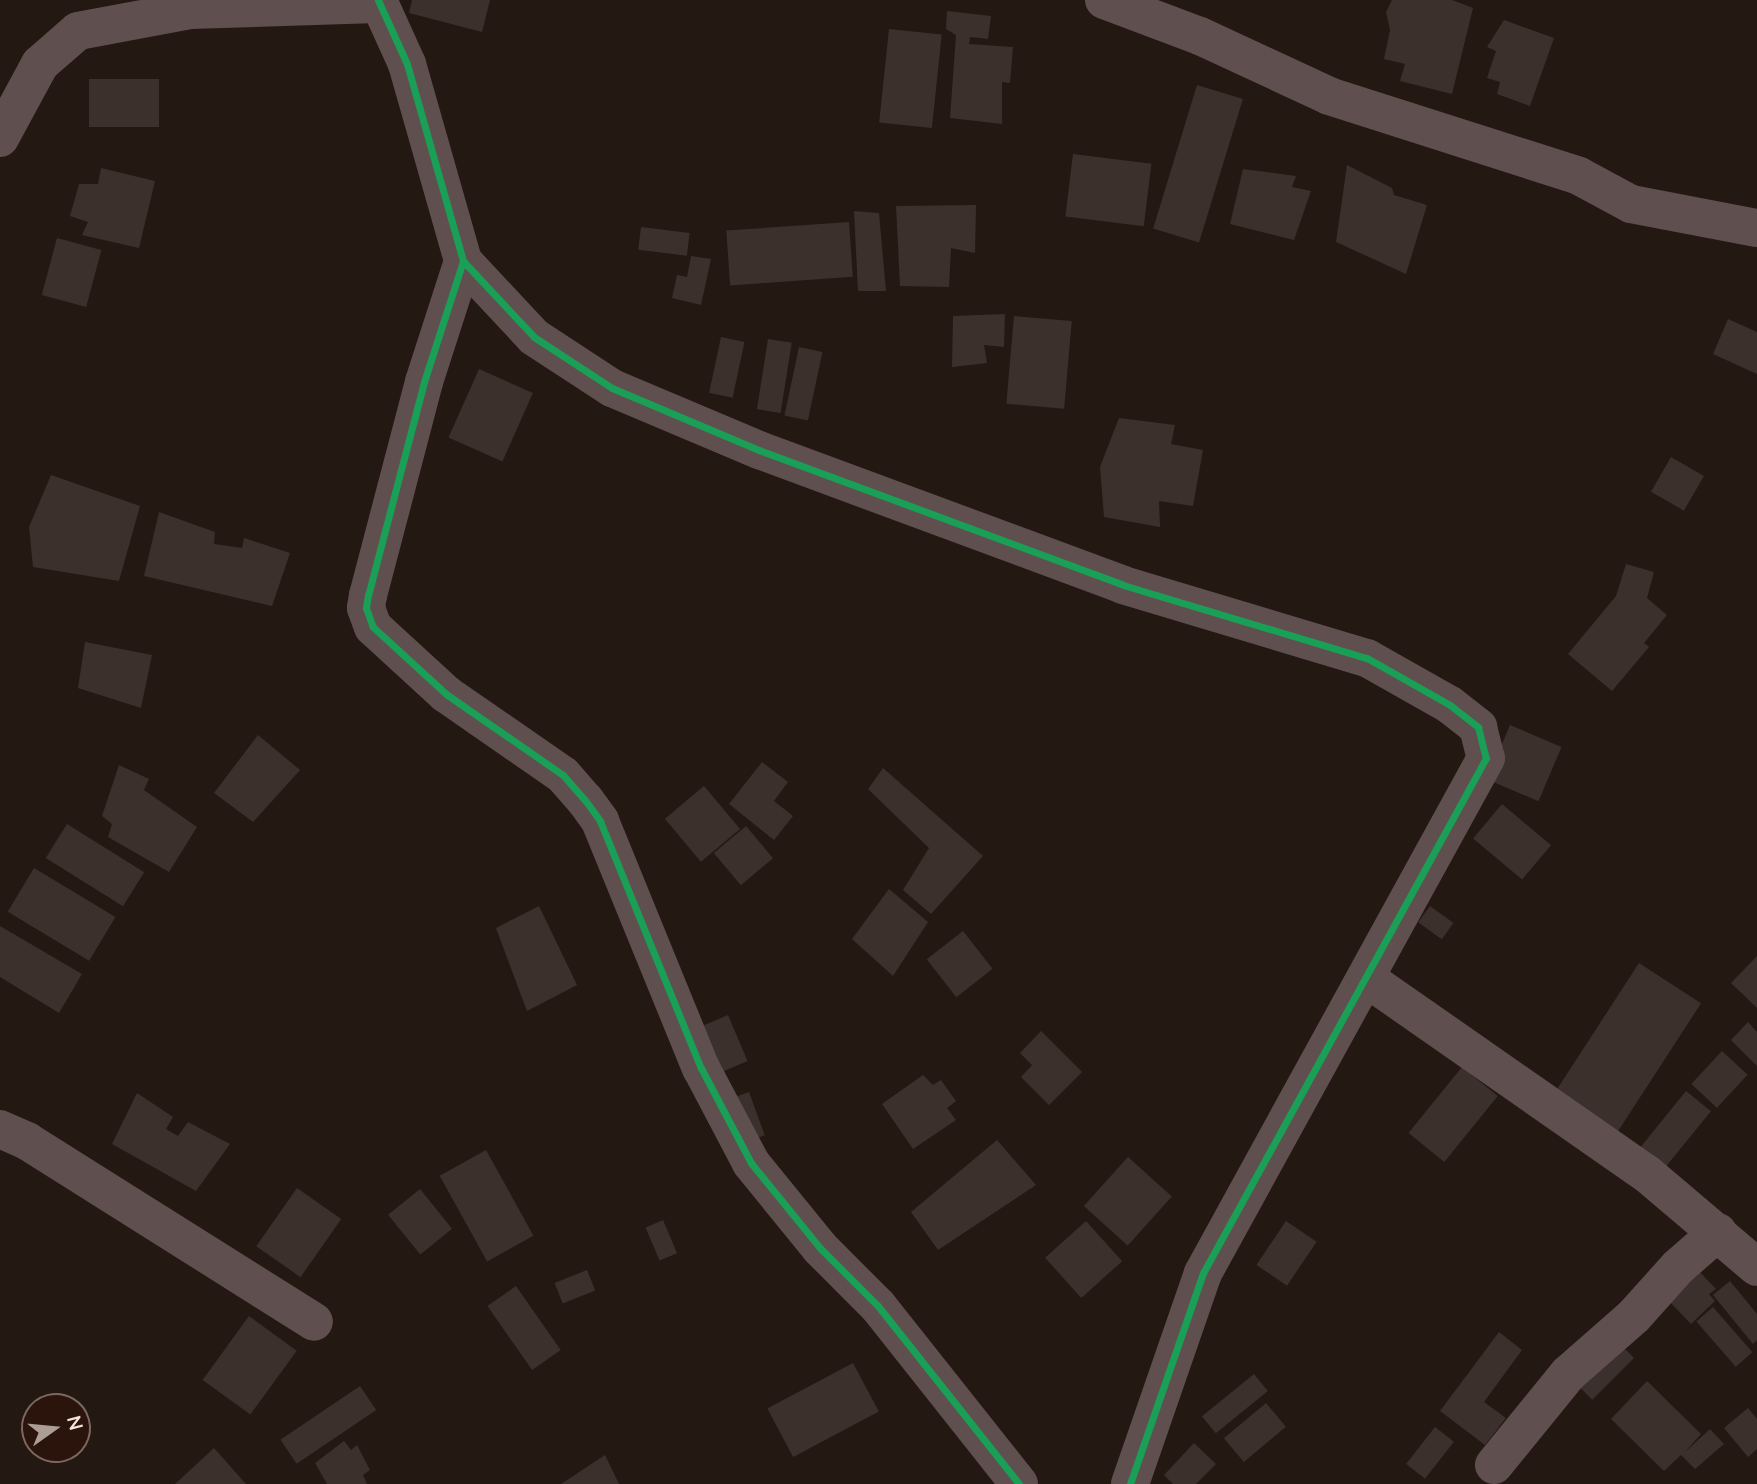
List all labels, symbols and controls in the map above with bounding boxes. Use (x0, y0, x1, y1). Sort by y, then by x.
north arrow (21, 1393, 91, 1463)
text: N (60, 1413, 89, 1433)

